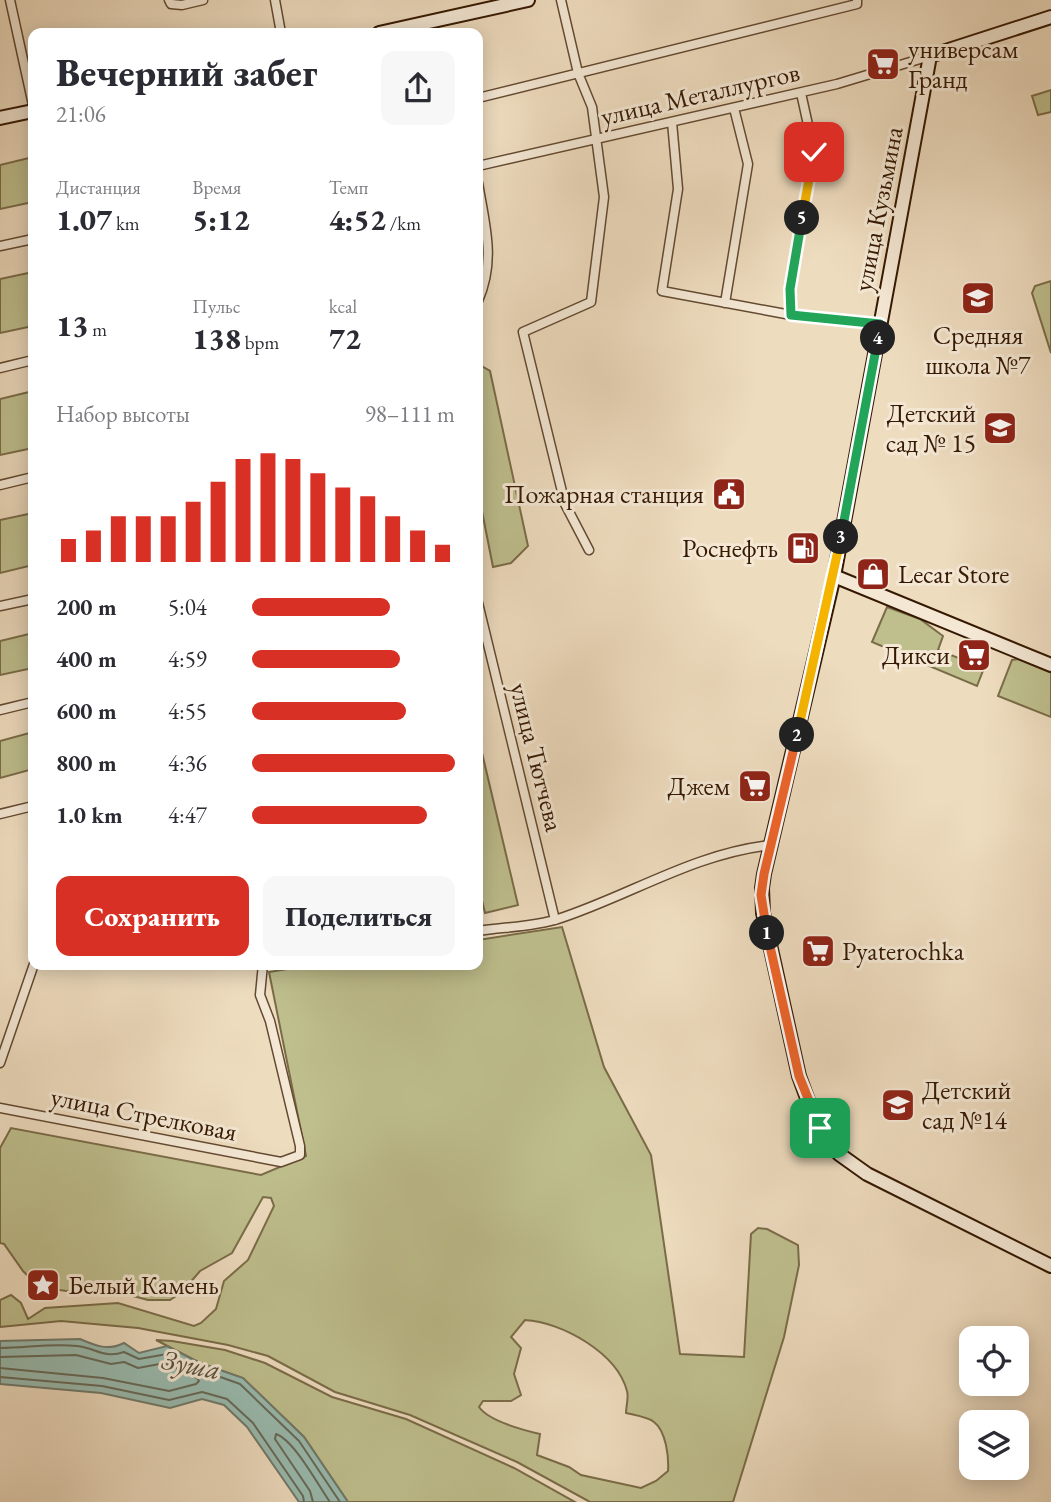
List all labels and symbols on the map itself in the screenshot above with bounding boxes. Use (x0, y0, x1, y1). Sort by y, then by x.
place label: универсам Гранд (908, 32, 1018, 96)
supermarket icon: универсам Гранд (864, 45, 902, 83)
street label: улица Металлургов (597, 55, 803, 133)
pin (784, 122, 844, 182)
street label: улица Кузьмина (845, 123, 911, 294)
pin: 5 (784, 200, 820, 235)
school or university icon: Средняя школа №7 (959, 279, 997, 317)
place label: Средняя школа №7 (925, 318, 1031, 382)
pin: 4 (860, 320, 896, 356)
place label: Детский сад № 15 (886, 396, 976, 460)
school or university icon: Детский сад № 15 (981, 409, 1019, 447)
public building icon: Пожарная станция (710, 475, 748, 513)
place label: Пожарная станция (504, 477, 704, 511)
pin: 3 (824, 520, 858, 554)
fuel station icon: Роснефть (784, 529, 822, 567)
place label: Роснефть (682, 531, 778, 565)
shop icon: Lecar Store (854, 555, 892, 593)
place label: Lecar Store (898, 557, 1009, 591)
supermarket icon: Дикси (955, 636, 993, 674)
place label: Дикси (882, 638, 950, 672)
street label: улица Тютчева (502, 679, 572, 835)
pin: 2 (780, 718, 814, 752)
supermarket icon: Джем (736, 767, 774, 805)
place label: Джем (668, 769, 730, 803)
pin: 1 (750, 916, 784, 950)
supermarket icon: Pyaterochka (799, 932, 837, 970)
place label: Pyaterochka (842, 934, 965, 968)
place label: Детский сад №14 (922, 1073, 1011, 1137)
street label: улица Стрелковая (48, 1079, 240, 1149)
school or university icon: Детский сад №14 (879, 1086, 917, 1124)
pin (790, 1098, 850, 1158)
place icon: Белый Камень (24, 1266, 62, 1304)
place label: Белый Камень (68, 1268, 219, 1302)
water label: Зуша (158, 1341, 224, 1387)

